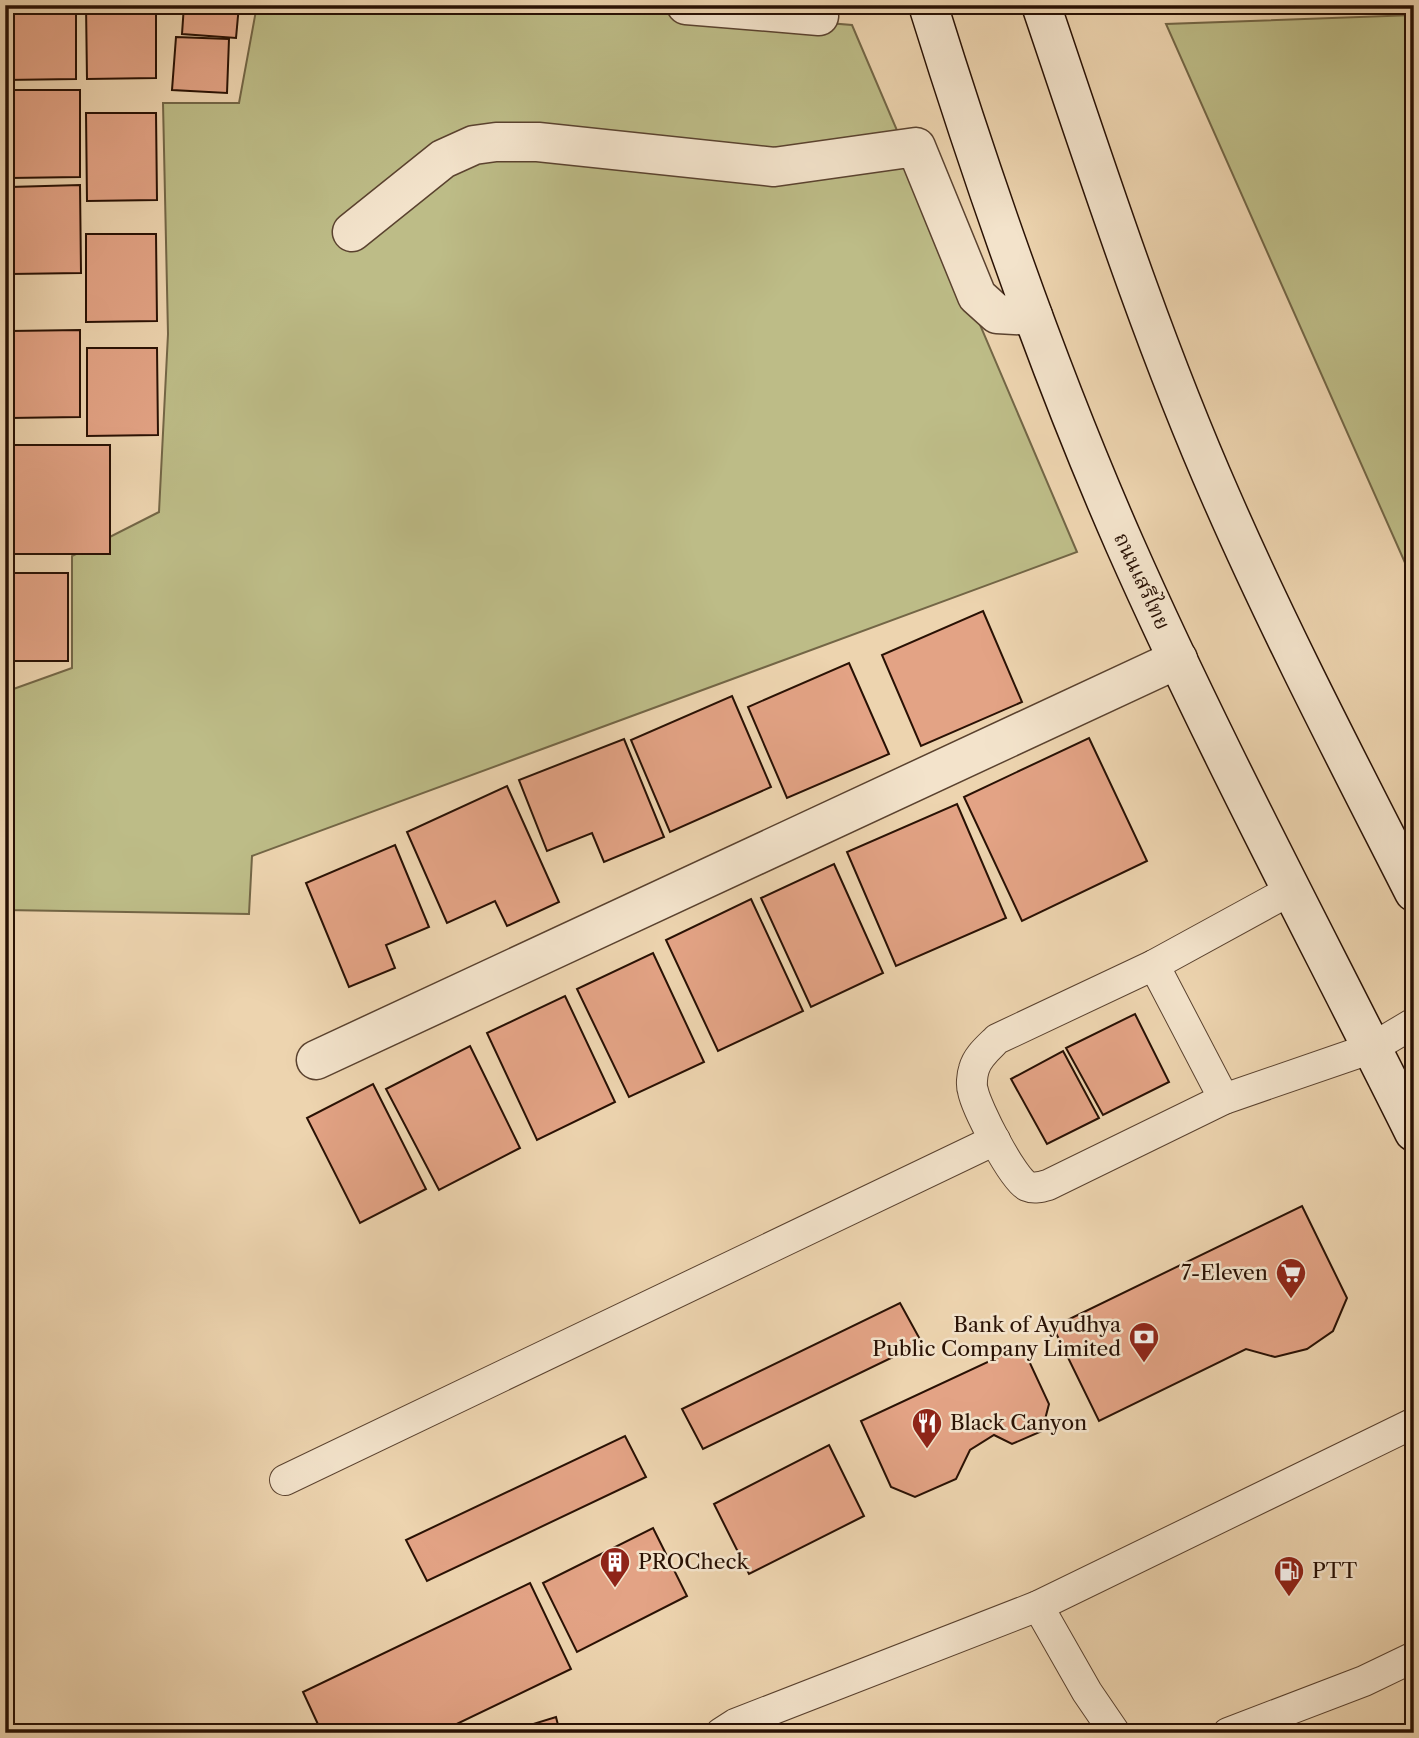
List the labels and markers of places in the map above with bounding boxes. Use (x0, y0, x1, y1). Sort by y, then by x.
supermarket icon: 7-Eleven (1274, 1256, 1308, 1300)
place label: 7-Eleven (1181, 1260, 1268, 1285)
place label: Bank of Ayudhya Public Company Limited (872, 1312, 1122, 1361)
bank icon: Bank of Ayudhya Public Company Limited (1127, 1320, 1161, 1364)
restaurant icon: Black Canyon (910, 1406, 944, 1450)
place label: Black Canyon (950, 1410, 1087, 1435)
building icon: PROCheck (598, 1545, 632, 1589)
place label: PROCheck (638, 1549, 749, 1574)
fuel station icon: PTT (1272, 1554, 1306, 1598)
place label: PTT (1312, 1558, 1358, 1583)

